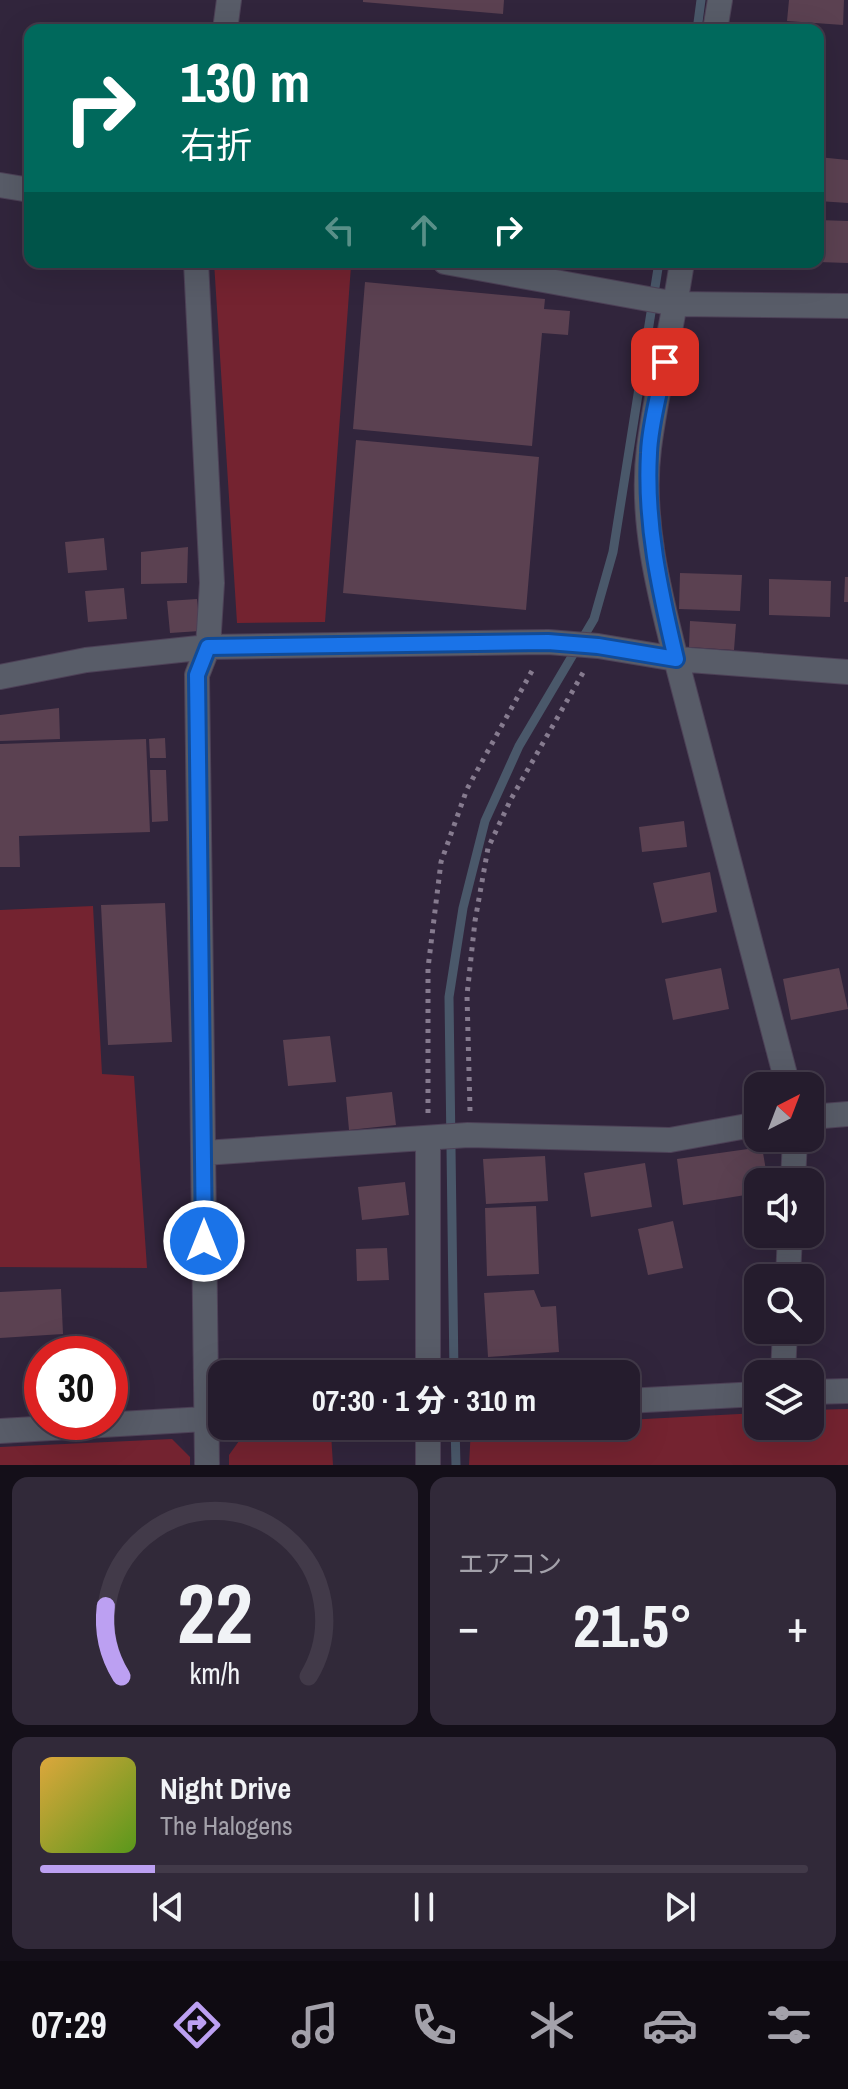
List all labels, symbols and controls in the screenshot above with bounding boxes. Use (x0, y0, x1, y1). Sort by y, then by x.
text: 130 m (180, 44, 310, 119)
icon: right (48, 56, 152, 160)
text: 右折 (180, 121, 252, 169)
icon: left (318, 208, 362, 252)
icon: ahead (402, 208, 446, 252)
icon: right (486, 208, 530, 252)
pin (631, 328, 699, 396)
icon: arrive (643, 340, 687, 384)
north arrow (744, 1072, 824, 1152)
map controls (744, 1072, 824, 1440)
button: sound (744, 1168, 824, 1248)
position arrow (162, 1199, 246, 1283)
button: search (744, 1264, 824, 1344)
speed limit sign: 30 (24, 1336, 128, 1440)
button: layers (744, 1360, 824, 1440)
text: 07:30 · 1 分 · 310 m (312, 1380, 536, 1420)
text: エアコン (458, 1546, 562, 1581)
text: 22 (177, 1557, 253, 1669)
text: 21.5° (573, 1585, 693, 1666)
text: − (458, 1596, 479, 1656)
text: + (787, 1596, 808, 1656)
text: km/h (190, 1654, 240, 1693)
text: Night Drive (160, 1768, 291, 1808)
text: The Halogens (160, 1808, 293, 1843)
icon: previous (146, 1885, 190, 1929)
icon: pause (402, 1885, 446, 1929)
icon: next (658, 1885, 702, 1929)
icon: directions (169, 1997, 225, 2053)
icon: music (287, 1997, 343, 2053)
icon: phone (406, 1997, 462, 2053)
icon: climate (524, 1997, 580, 2053)
icon: car (642, 1997, 698, 2053)
icon: filters (761, 1997, 817, 2053)
text: 07:29 (31, 2001, 107, 2049)

